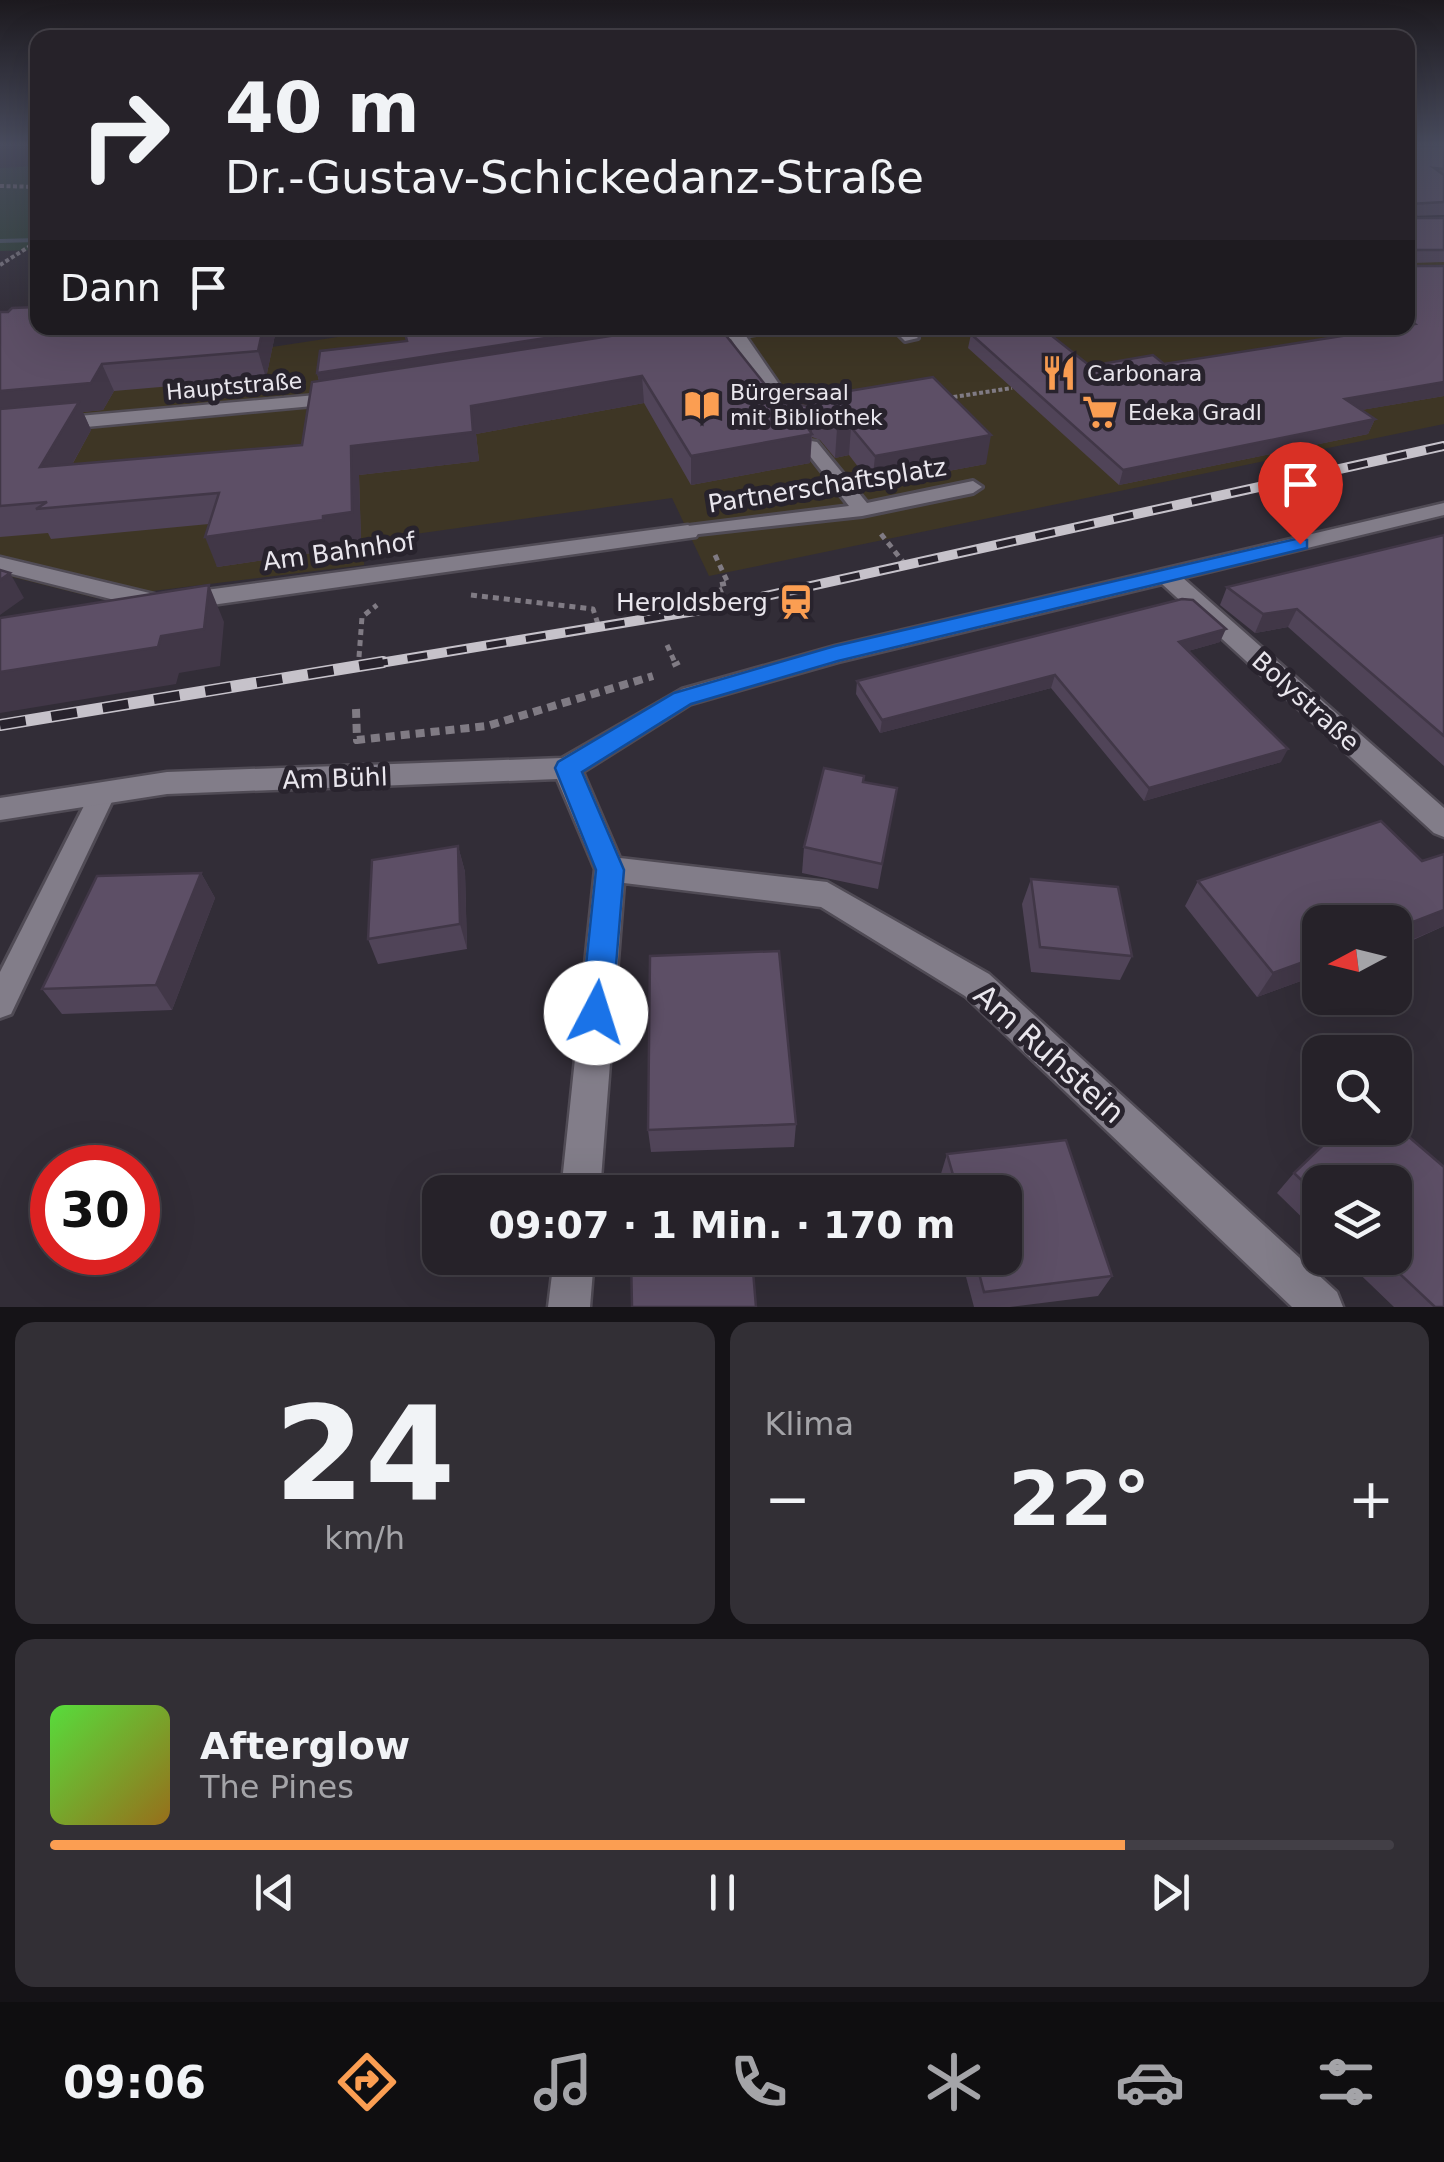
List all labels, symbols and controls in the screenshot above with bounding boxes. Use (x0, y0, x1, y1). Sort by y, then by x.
text: 40 m (225, 67, 420, 149)
icon: right (60, 70, 190, 200)
text: Dr.-Gustav-Schickedanz-Straße (225, 151, 924, 204)
icon: arrive (181, 260, 236, 315)
text: Dann (60, 266, 161, 310)
restaurant icon: Carbonara (1040, 354, 1078, 392)
place label: Carbonara (1087, 361, 1202, 386)
street label: Hauptstraße (165, 368, 303, 405)
place label: Bürgersaal mit Bibliothek (730, 380, 883, 430)
library icon: Bürgersaal mit Bibliothek (683, 386, 721, 424)
supermarket icon: Edeka Gradl (1081, 393, 1119, 431)
place label: Edeka Gradl (1128, 400, 1262, 425)
pin (1258, 442, 1343, 545)
street label: Partnerschaftsplatz (706, 452, 948, 519)
icon: arrive (1273, 457, 1328, 512)
street label: Am Bahnhof (261, 526, 418, 577)
station icon: Heroldsberg (777, 583, 815, 621)
place label: Heroldsberg (616, 588, 768, 617)
street label: Bolystraße (1246, 646, 1365, 757)
street label: Am Bühl (282, 762, 388, 795)
north arrow (1302, 905, 1412, 1015)
map controls (1302, 905, 1412, 1275)
position arrow (544, 961, 648, 1065)
street label: Am Ruhstein (967, 977, 1132, 1130)
button: search (1302, 1035, 1412, 1145)
speed limit sign: 30 (30, 1145, 160, 1275)
button: layers (1302, 1165, 1412, 1275)
text: 09:07 · 1 Min. · 170 m (489, 1203, 955, 1247)
text: 24 (274, 1378, 455, 1530)
text: Klima (765, 1405, 854, 1443)
text: 22° (1008, 1455, 1150, 1543)
text: − (765, 1467, 811, 1531)
text: + (1348, 1467, 1394, 1531)
text: km/h (324, 1519, 405, 1557)
text: Afterglow (200, 1724, 410, 1768)
text: The Pines (200, 1768, 354, 1806)
icon: previous (247, 1865, 302, 1920)
icon: pause (695, 1865, 750, 1920)
icon: next (1143, 1865, 1198, 1920)
icon: directions (332, 2047, 402, 2117)
icon: music (528, 2047, 598, 2117)
icon: phone (724, 2047, 794, 2117)
icon: climate (919, 2047, 989, 2117)
icon: car (1115, 2047, 1185, 2117)
icon: filters (1311, 2047, 1381, 2117)
text: 09:06 (63, 2056, 206, 2109)

